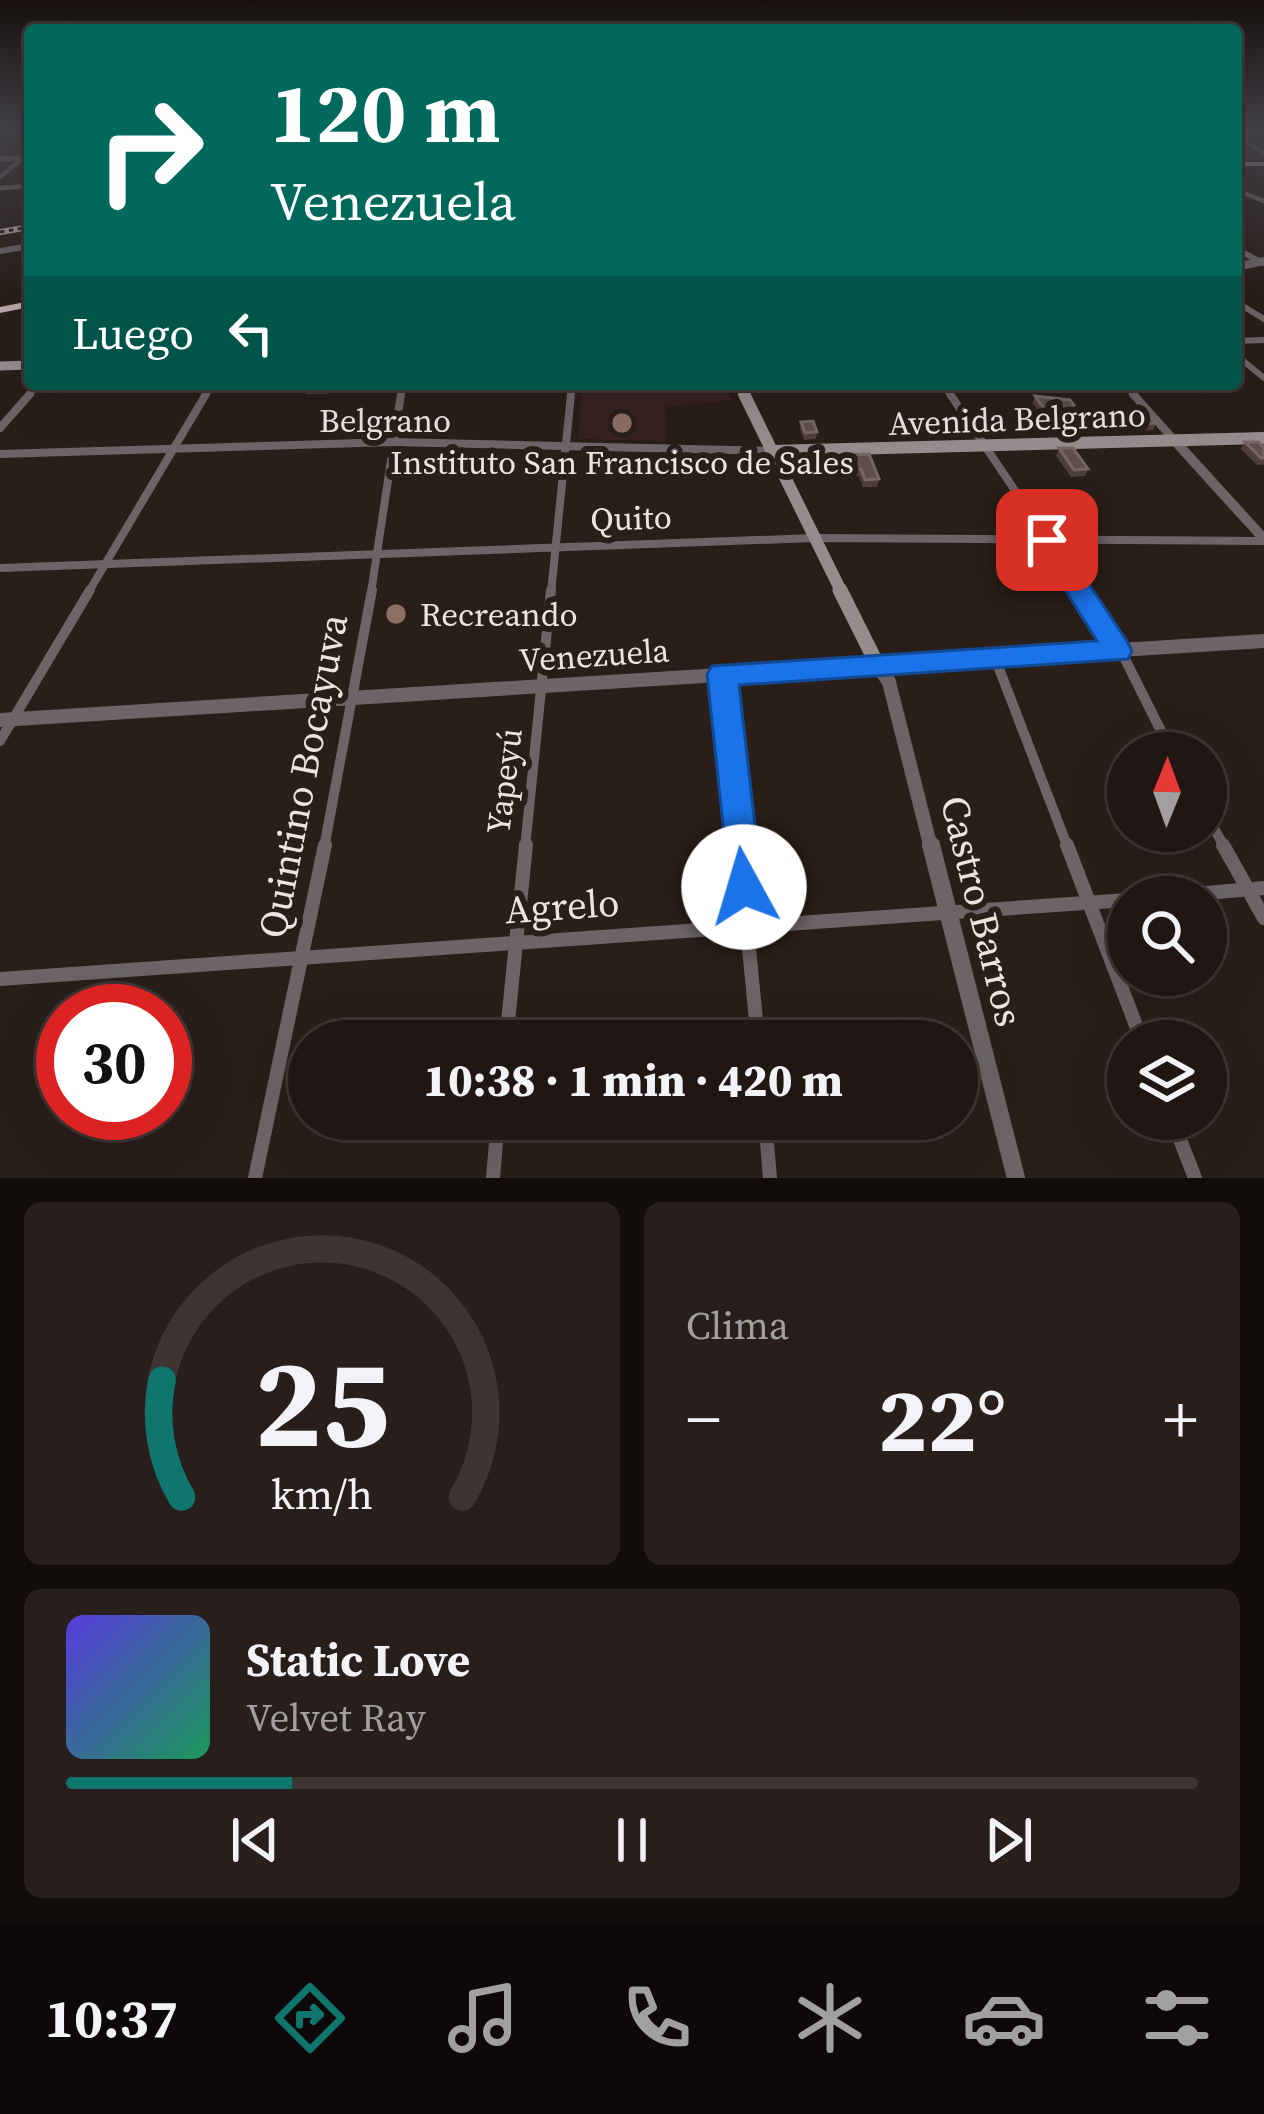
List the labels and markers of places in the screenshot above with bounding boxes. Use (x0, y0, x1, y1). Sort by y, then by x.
marker: Instituto San Francisco de Sales (609, 410, 635, 436)
place label: Instituto San Francisco de Sales (390, 440, 854, 485)
pin (996, 489, 1098, 591)
place label: Recreando (420, 592, 578, 637)
marker: Recreando (383, 601, 409, 627)

